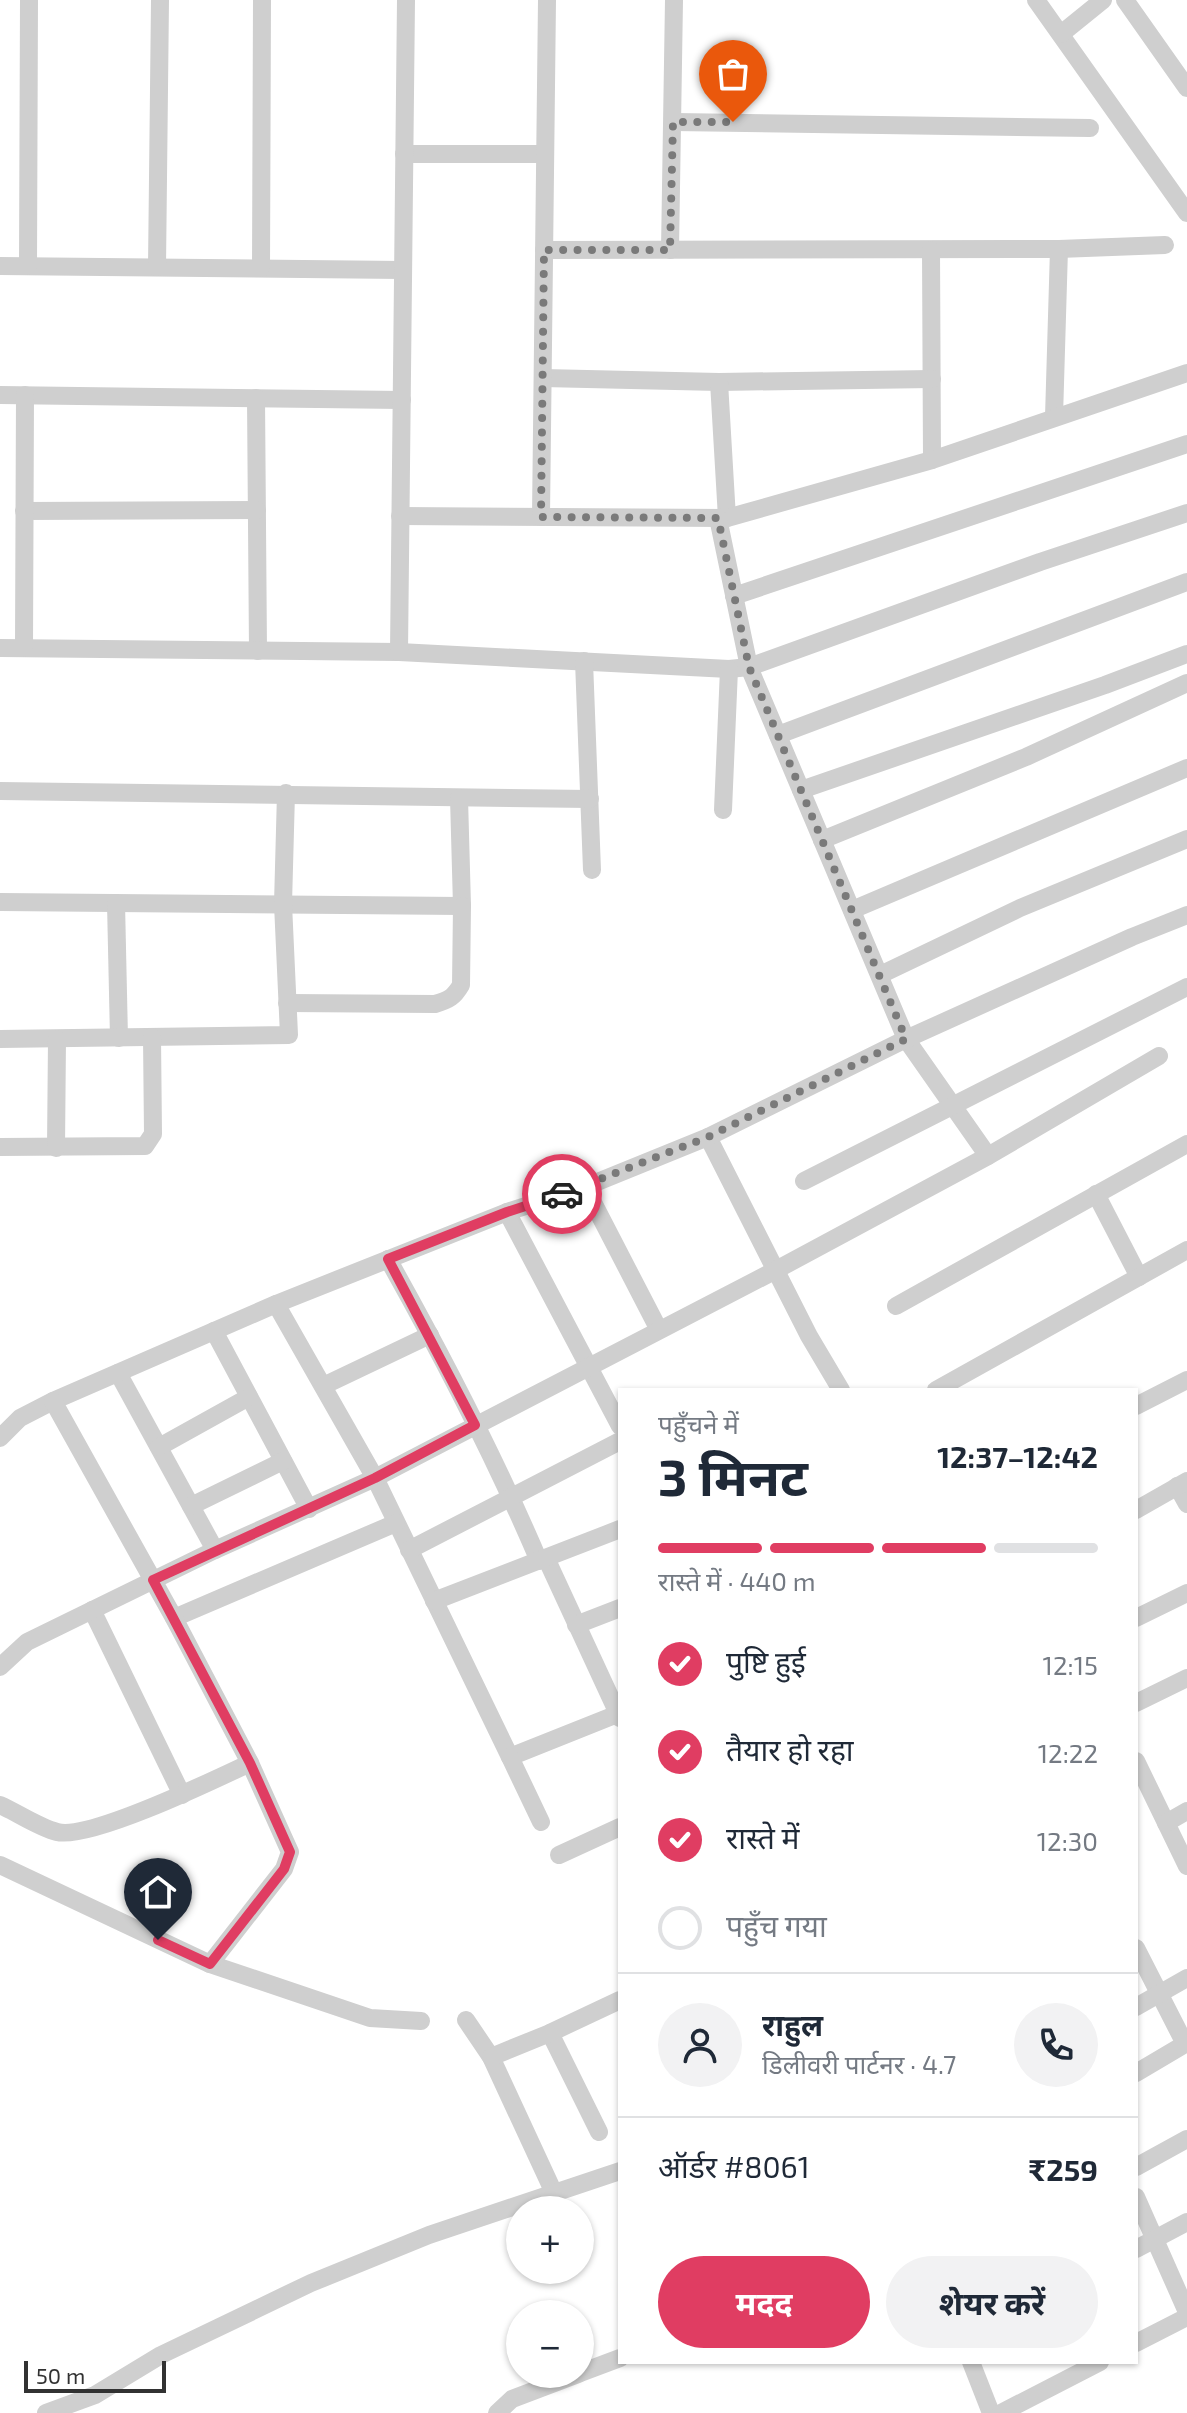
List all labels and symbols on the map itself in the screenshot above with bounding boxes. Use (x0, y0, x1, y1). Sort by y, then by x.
pin (699, 40, 767, 122)
courier (522, 1154, 602, 1234)
pin (124, 1858, 192, 1940)
scale bar (24, 2357, 166, 2393)

